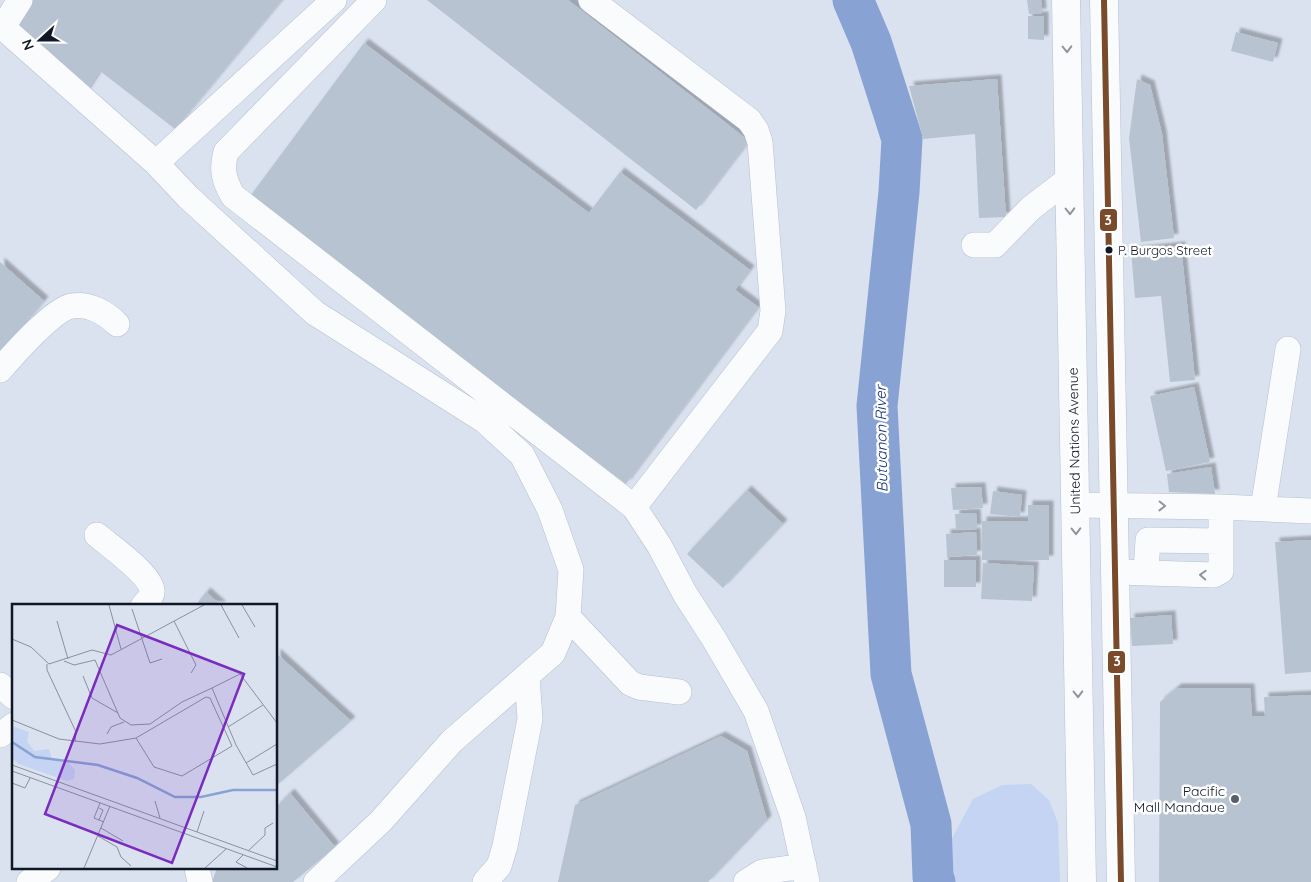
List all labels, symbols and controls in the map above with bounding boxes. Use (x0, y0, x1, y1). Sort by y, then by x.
north arrow (15, 15, 65, 65)
text: N (18, 37, 38, 53)
one-way arrow (1062, 45, 1072, 53)
one-way arrow (1065, 208, 1075, 215)
line badge: 3 (1099, 208, 1118, 232)
text: 3 (1104, 211, 1112, 229)
place label: P. Burgos Street (1118, 242, 1212, 258)
marker: P. Burgos Street (1104, 245, 1114, 255)
street label: United Nations Avenue (1064, 367, 1084, 515)
water label: Butuanon River (871, 383, 891, 493)
one-way arrow (1158, 500, 1166, 511)
one-way arrow (1070, 527, 1081, 535)
one-way arrow (1199, 569, 1207, 580)
inset map (12, 604, 278, 870)
line badge: 3 (1107, 650, 1126, 674)
text: 3 (1113, 652, 1121, 670)
one-way arrow (1073, 690, 1084, 698)
place label: Pacific Mall Mandaue (1134, 782, 1225, 816)
marker: Pacific Mall Mandaue (1229, 793, 1241, 805)

